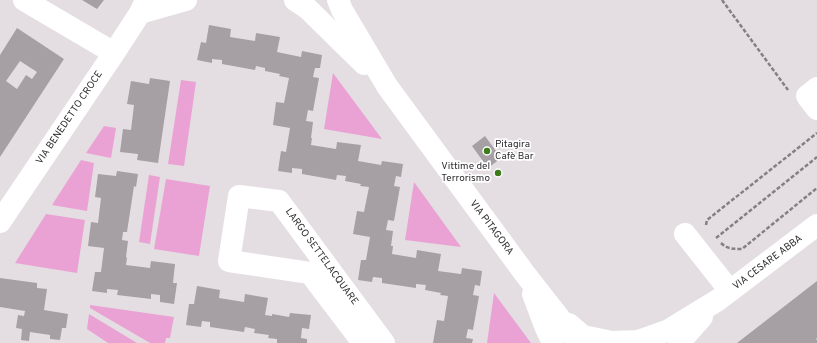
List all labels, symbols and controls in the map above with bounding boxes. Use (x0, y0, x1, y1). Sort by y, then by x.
street label: VIA BENEDETTO CROCE (34, 69, 106, 167)
place label: Pitagira Cafè Bar (495, 139, 534, 162)
marker: Pitagira Cafè Bar (482, 146, 492, 156)
place label: Vittime del Terrorismo (441, 161, 490, 184)
marker: Vittime del Terrorismo (493, 168, 503, 178)
street label: VIA PITAGORA (466, 198, 516, 258)
street label: LARGO SETTELACQUARE (282, 206, 360, 308)
street label: VIA CESARE ABBA (731, 233, 805, 293)

